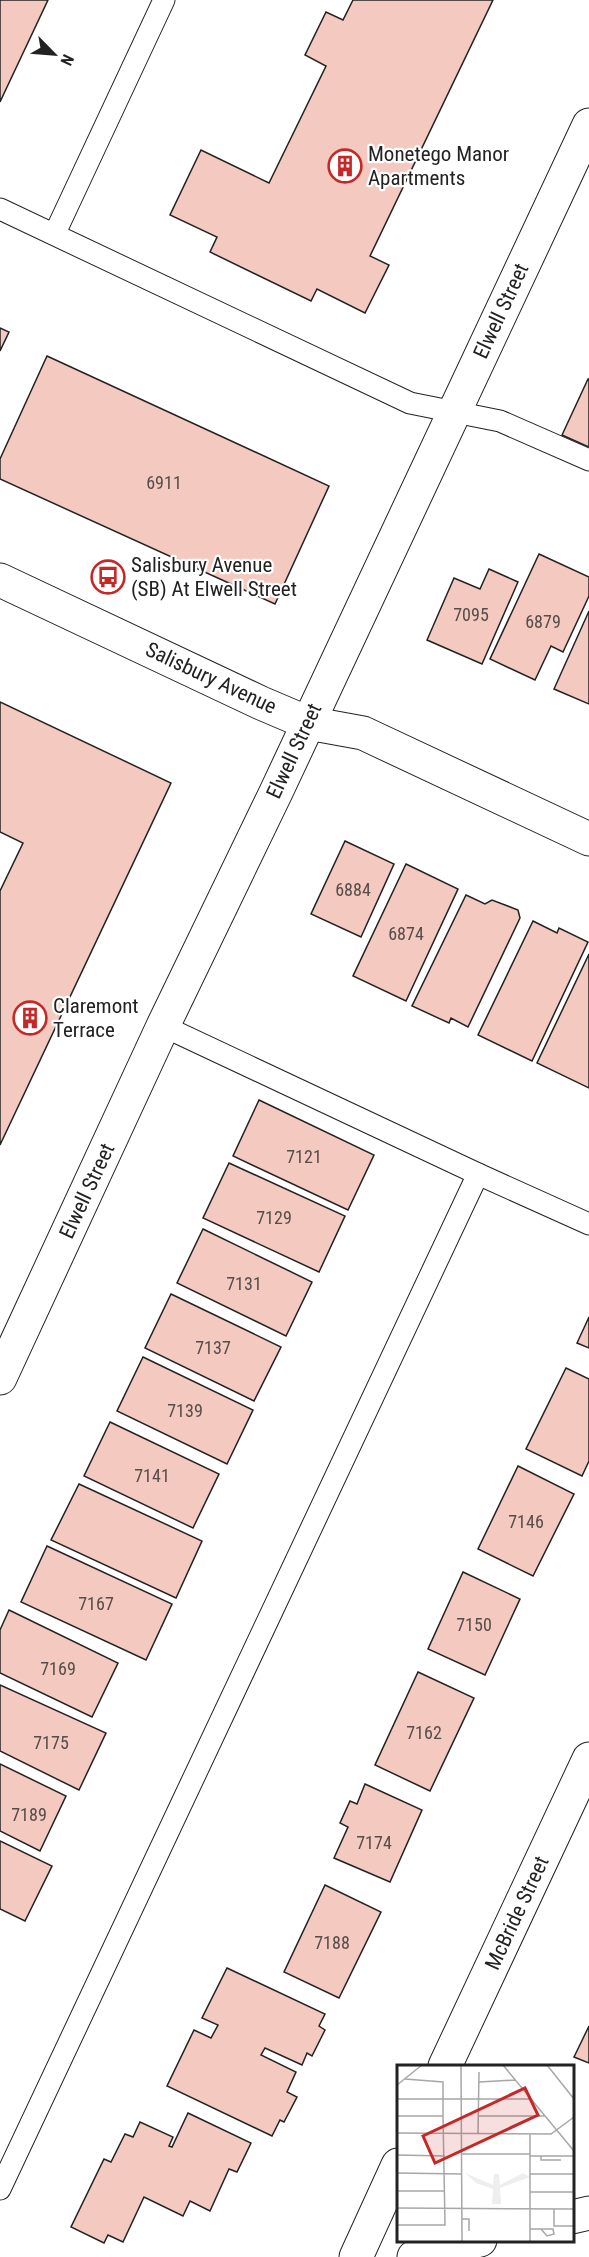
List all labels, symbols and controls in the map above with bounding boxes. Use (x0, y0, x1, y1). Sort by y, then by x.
north arrow (24, 24, 84, 84)
text: N (56, 52, 78, 69)
place label: Monetego Manor Apartments (368, 142, 509, 190)
building icon: Monetego Manor Apartments (327, 148, 363, 184)
street label: Elwell Street (468, 260, 534, 362)
house number: 6911 (146, 472, 182, 493)
place label: Salisbury Avenue (SB) At Elwell Street (131, 553, 297, 601)
bus stop icon: Salisbury Avenue (SB) At Elwell Street (90, 559, 126, 595)
house number: 7095 (453, 604, 489, 625)
house number: 6879 (525, 611, 561, 632)
street label: Salisbury Avenue (142, 637, 280, 719)
street label: Elwell Street (261, 700, 327, 802)
house number: 6884 (335, 879, 371, 900)
house number: 6874 (388, 923, 424, 944)
place label: Claremont Terrace (53, 994, 139, 1042)
building icon: Claremont Terrace (12, 1000, 48, 1036)
street label: Elwell Street (54, 1140, 120, 1242)
house number: 7121 (286, 1146, 322, 1167)
house number: 7129 (256, 1207, 292, 1228)
house number: 7131 (226, 1273, 262, 1294)
house number: 7137 (195, 1337, 231, 1358)
house number: 7139 (167, 1400, 203, 1421)
house number: 7141 (134, 1465, 170, 1486)
house number: 7146 (508, 1511, 544, 1532)
house number: 7167 (78, 1593, 114, 1614)
house number: 7150 (456, 1614, 492, 1635)
house number: 7169 (40, 1658, 76, 1679)
house number: 7162 (406, 1722, 442, 1743)
house number: 7175 (33, 1732, 69, 1753)
house number: 7189 (11, 1804, 47, 1825)
house number: 7174 (356, 1832, 392, 1853)
street label: McBride Street (480, 1852, 554, 1974)
house number: 7188 (314, 1932, 350, 1953)
inset map (397, 2065, 574, 2242)

